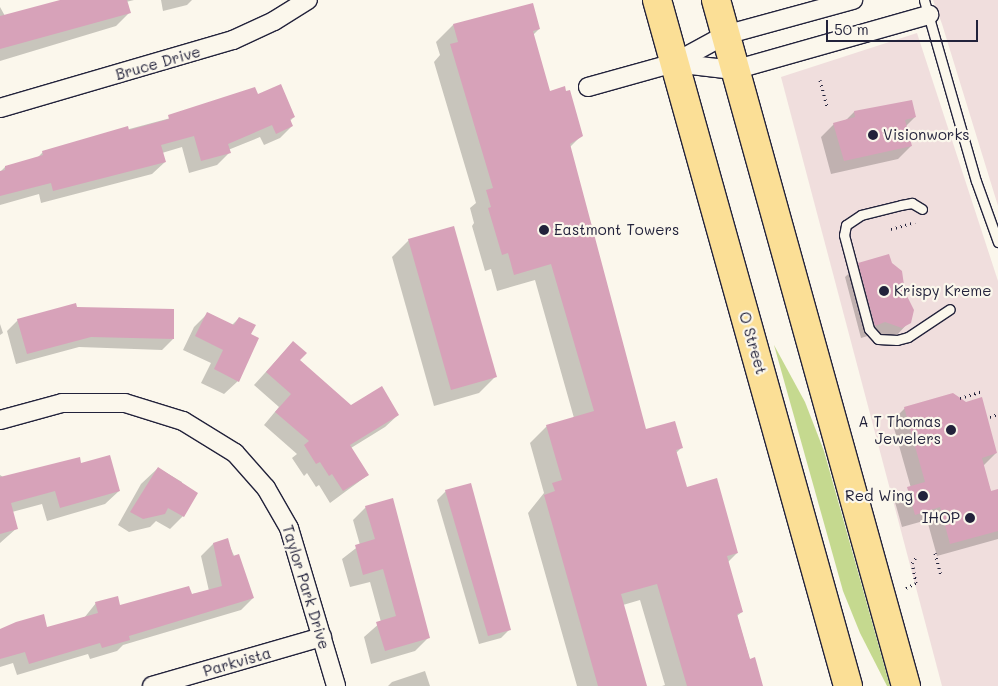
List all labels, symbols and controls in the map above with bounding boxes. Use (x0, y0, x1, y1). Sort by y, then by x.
scale bar (828, 10, 980, 42)
text: 50 m (834, 19, 869, 39)
street label: Bruce Drive (113, 42, 203, 84)
place label: Visionworks (883, 126, 970, 144)
marker: Visionworks (867, 129, 879, 141)
place label: Eastmont Towers (554, 221, 679, 239)
marker: Eastmont Towers (538, 224, 550, 236)
place label: Krispy Kreme (894, 282, 992, 300)
marker: Krispy Kreme (878, 285, 890, 297)
street label: O Street (735, 310, 771, 376)
place label: A T Thomas Jewelers (858, 412, 941, 447)
marker: A T Thomas Jewelers (945, 424, 957, 436)
place label: Red Wing (845, 487, 913, 505)
marker: Red Wing (917, 490, 929, 502)
place label: IHOP (922, 509, 960, 527)
marker: IHOP (964, 512, 976, 524)
street label: Taylor Park Drive (279, 523, 333, 651)
street label: Parkvista (201, 644, 273, 680)

